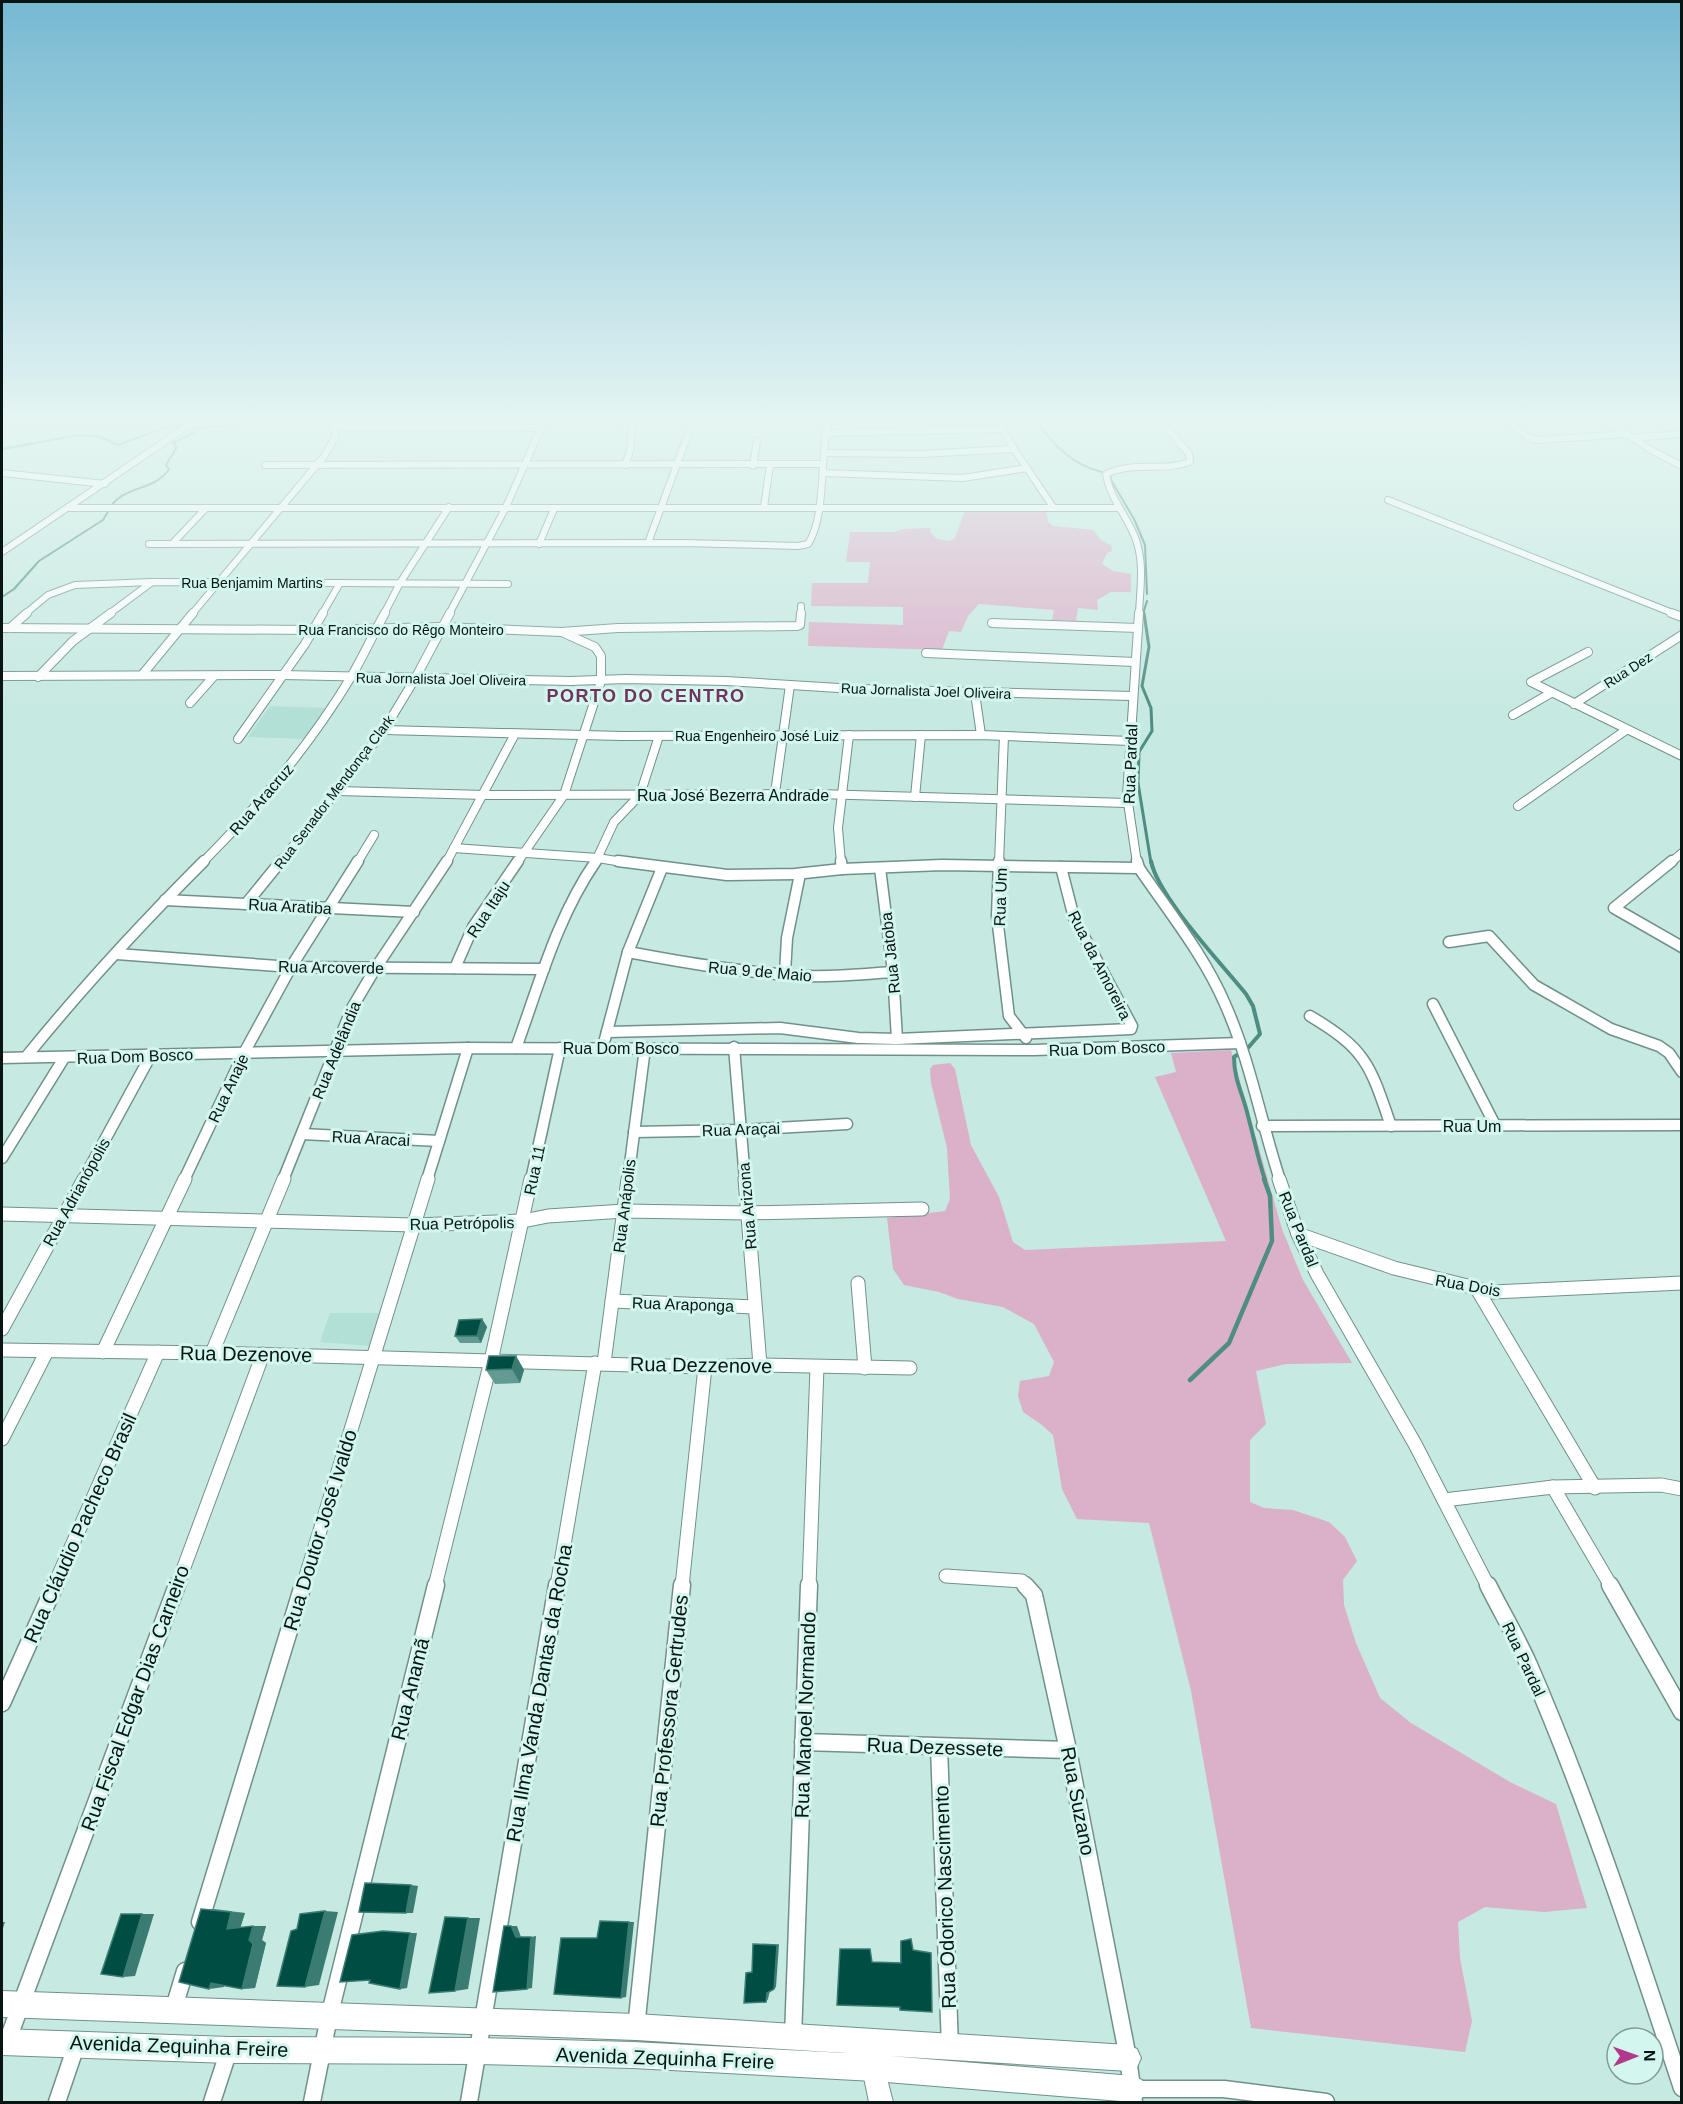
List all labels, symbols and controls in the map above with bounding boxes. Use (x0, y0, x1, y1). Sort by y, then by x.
street label: Rua Benjamim Martins (181, 575, 323, 591)
street label: Rua Francisco do Rêgo Monteiro (298, 622, 504, 638)
street label: Rua Dez (1601, 648, 1655, 692)
street label: Rua Jornalista Joel Oliveira (356, 670, 527, 688)
street label: Rua Jornalista Joel Oliveira (841, 680, 1012, 702)
district label: PORTO DO CENTRO (546, 686, 746, 706)
street label: Rua Senador Mendonça Clark (271, 711, 398, 872)
street label: Rua Pardal (1121, 724, 1140, 804)
street label: Rua Engenheiro José Luiz (675, 728, 839, 744)
street label: Rua Aracruz (226, 761, 297, 838)
street label: Rua José Bezerra Andrade (637, 787, 829, 804)
street label: Rua Um (991, 867, 1010, 927)
street label: Rua Itaju (464, 878, 513, 941)
street label: Rua Aratiba (248, 896, 332, 917)
street label: Rua da Amoreira (1065, 908, 1134, 1023)
street label: Rua Jatoba (878, 911, 903, 995)
street label: Rua Arcoverde (278, 958, 384, 977)
street label: Rua 9 de Maio (707, 958, 813, 985)
street label: Rua Adelândia (309, 999, 364, 1102)
street label: Rua Dom Bosco (1049, 1038, 1166, 1059)
street label: Rua Dom Bosco (563, 1040, 679, 1057)
street label: Rua Dom Bosco (77, 1046, 194, 1067)
street label: Rua Anaje (205, 1051, 252, 1125)
street label: Rua Um (1443, 1118, 1501, 1135)
street label: Rua Araçai (702, 1120, 780, 1139)
street label: Rua Aracai (331, 1128, 410, 1149)
street label: Rua Adrianópolis (40, 1135, 113, 1249)
street label: Rua 11 (521, 1144, 548, 1197)
street label: Rua Anápolis (610, 1158, 639, 1254)
street label: Rua Arizona (735, 1162, 760, 1250)
street label: Rua Pardal (1276, 1189, 1321, 1269)
street label: Rua Petrópolis (409, 1214, 515, 1233)
street label: Rua Dois (1434, 1271, 1502, 1300)
street label: Rua Araponga (632, 1294, 734, 1315)
street label: Rua Dezenove (180, 1342, 312, 1366)
street label: Rua Dezzenove (630, 1353, 772, 1377)
street label: Rua Cláudio Pacheco Brasil (19, 1410, 141, 1646)
street label: Rua Doutor José Ivaldo (279, 1427, 361, 1633)
street label: Rua Ilma Vanda Dantas da Rocha (502, 1542, 576, 1844)
street label: Rua Fiscal Edgar Dias Carneiro (77, 1562, 193, 1834)
street label: Rua Professora Gertrudes (646, 1594, 692, 1828)
street label: Rua Manoel Normando (790, 1611, 820, 1819)
street label: Rua Pardal (1499, 1619, 1548, 1699)
street label: Rua Anamã (387, 1635, 434, 1742)
street label: Rua Dezessete (866, 1734, 1004, 1760)
street label: Rua Suzano (1057, 1745, 1099, 1857)
street label: Rua Odorico Nascimento (930, 1785, 960, 2009)
north arrow (1605, 2026, 1665, 2086)
street label: Avenida Zequinha Freire (69, 2031, 289, 2061)
street label: Avenida Zequinha Freire (555, 2043, 775, 2073)
text: N (1641, 2050, 1658, 2062)

